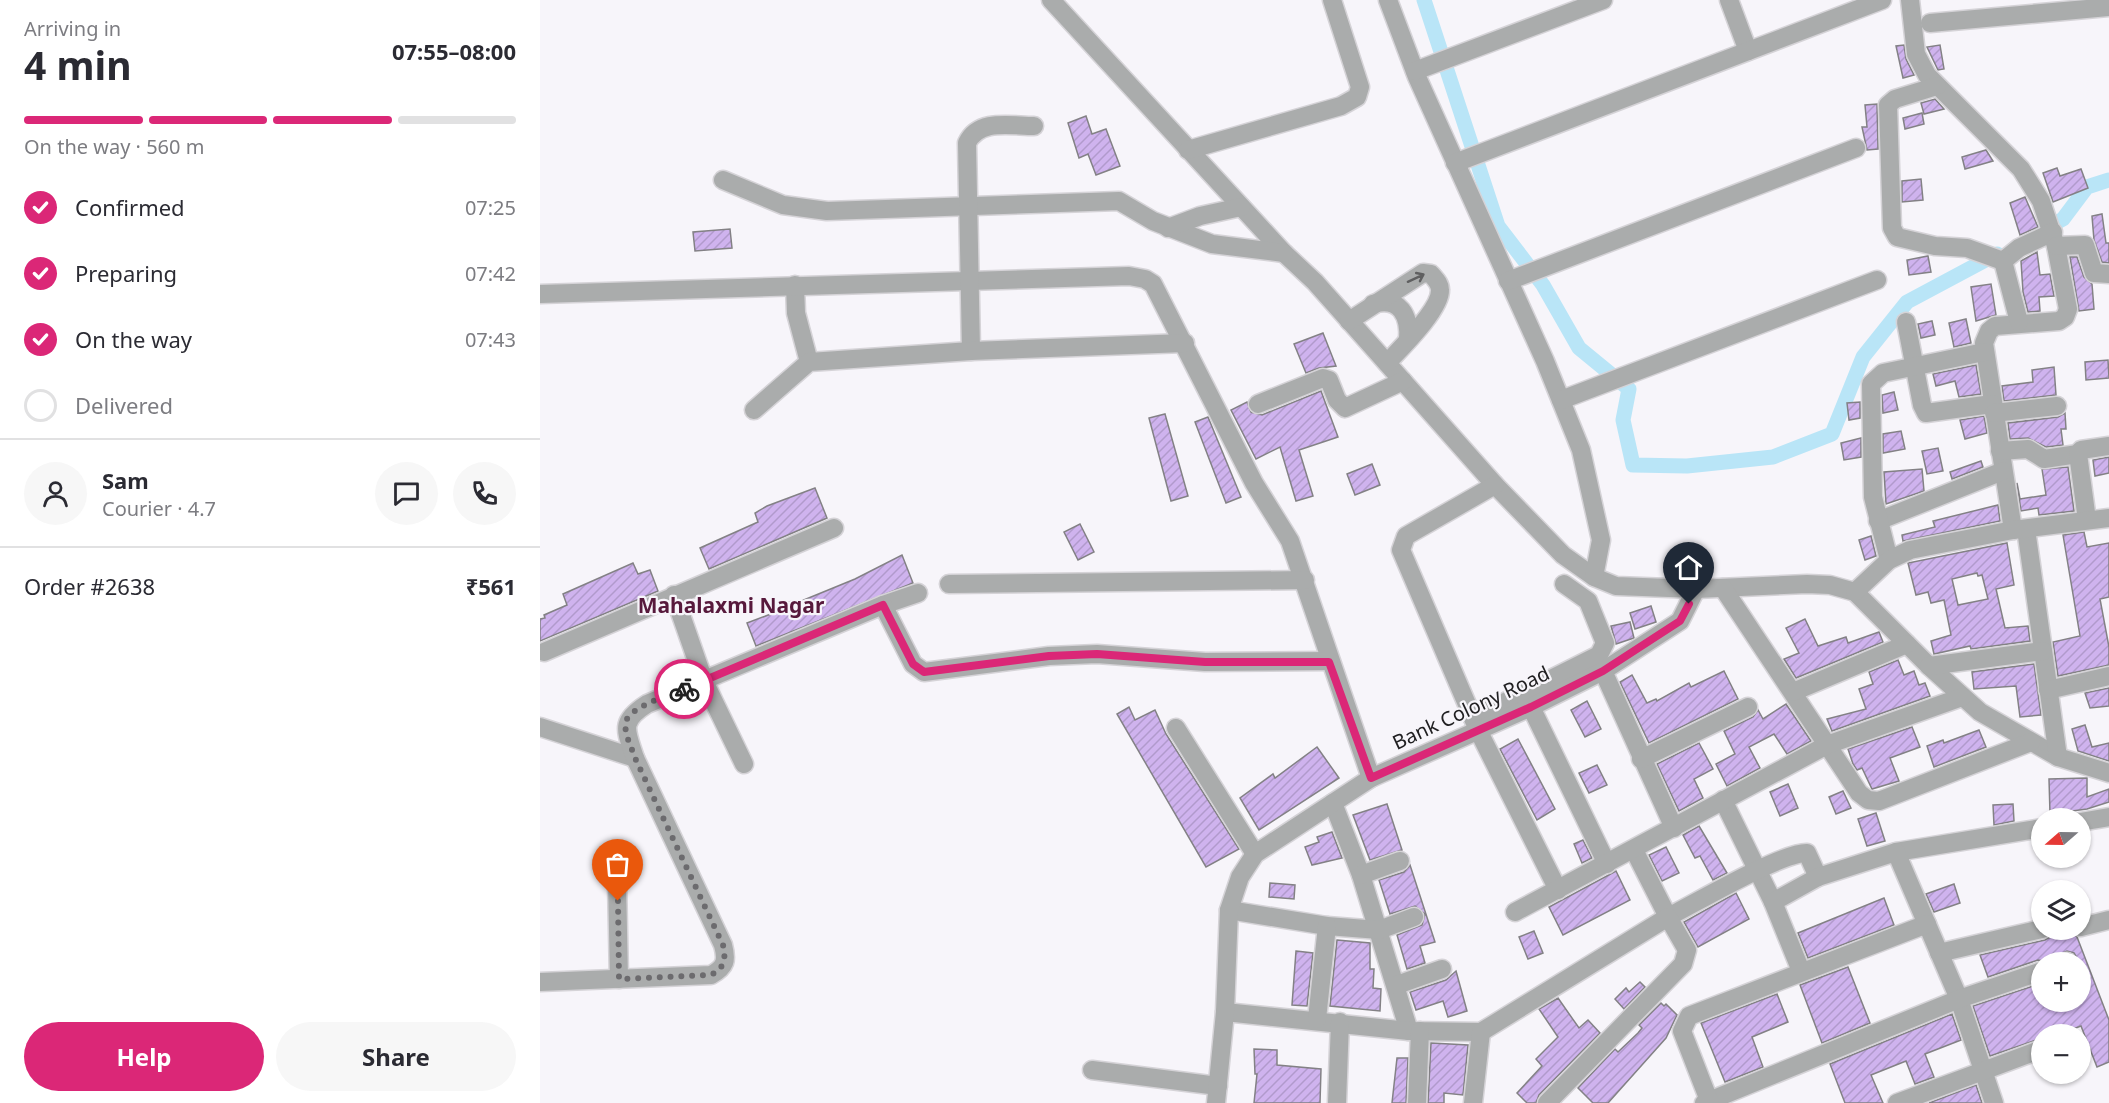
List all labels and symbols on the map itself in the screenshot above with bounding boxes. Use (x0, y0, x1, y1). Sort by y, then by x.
one-way arrow (1406, 272, 1424, 283)
pin (1663, 542, 1714, 604)
district label: Mahalaxmi Nagar (638, 591, 825, 619)
courier (654, 659, 714, 719)
street label: Bank Colony Road (1388, 659, 1554, 756)
north arrow (2031, 808, 2091, 868)
pin (592, 839, 643, 901)

